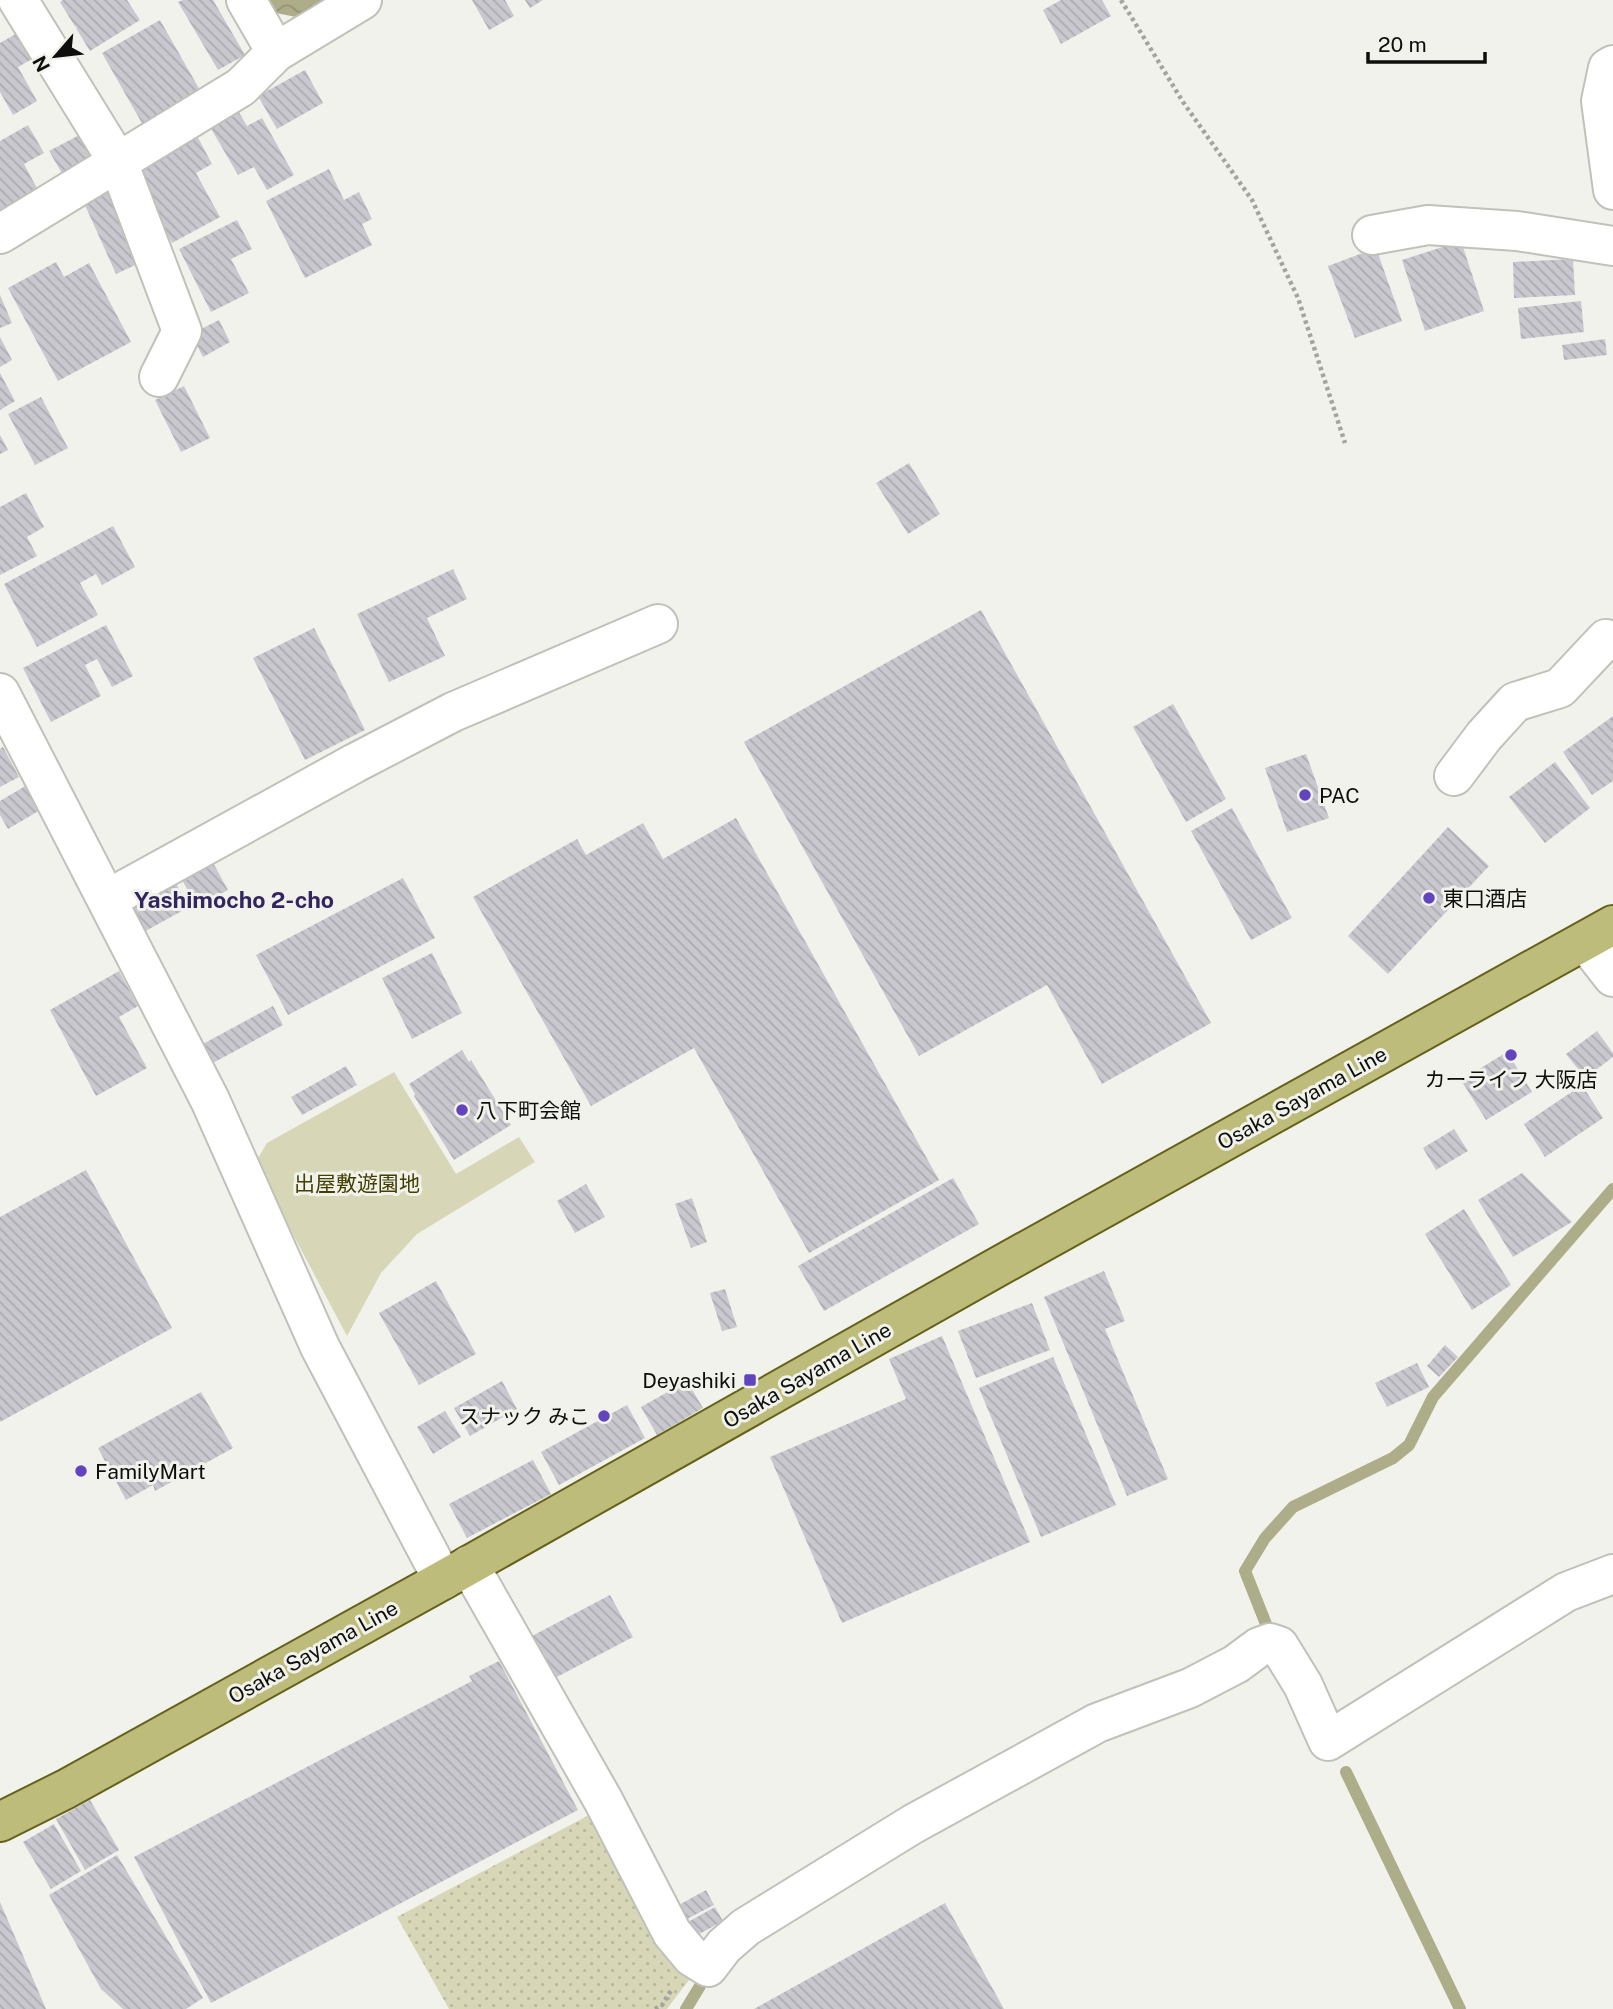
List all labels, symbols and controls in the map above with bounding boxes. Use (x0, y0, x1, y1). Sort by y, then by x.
north arrow (21, 21, 91, 91)
scale bar (1368, 21, 1485, 65)
text: 20 m (1378, 32, 1427, 57)
text: N (28, 52, 54, 76)
place label: PAC (1319, 783, 1360, 808)
marker: PAC (1297, 787, 1313, 803)
district label: Yashimocho 2-cho (134, 886, 334, 913)
place label: 東口酒店 (1443, 886, 1527, 911)
marker: 東口酒店 (1421, 890, 1437, 906)
street label: Osaka Sayama Line (1213, 1041, 1391, 1155)
marker: カーライフ 大阪店 (1503, 1047, 1519, 1063)
place label: カーライフ 大阪店 (1424, 1067, 1598, 1092)
place label: 八下町会館 (476, 1098, 581, 1123)
marker: 八下町会館 (454, 1102, 470, 1118)
park label: 出屋敷遊園地 (294, 1171, 420, 1196)
street label: Osaka Sayama Line (718, 1317, 896, 1433)
place label: Deyashiki (642, 1368, 736, 1393)
marker: Deyashiki (742, 1372, 758, 1388)
place label: スナック みこ (459, 1404, 590, 1429)
marker: スナック みこ (596, 1408, 612, 1424)
place label: FamilyMart (95, 1459, 206, 1484)
marker: FamilyMart (73, 1463, 89, 1479)
street label: Osaka Sayama Line (224, 1595, 402, 1709)

